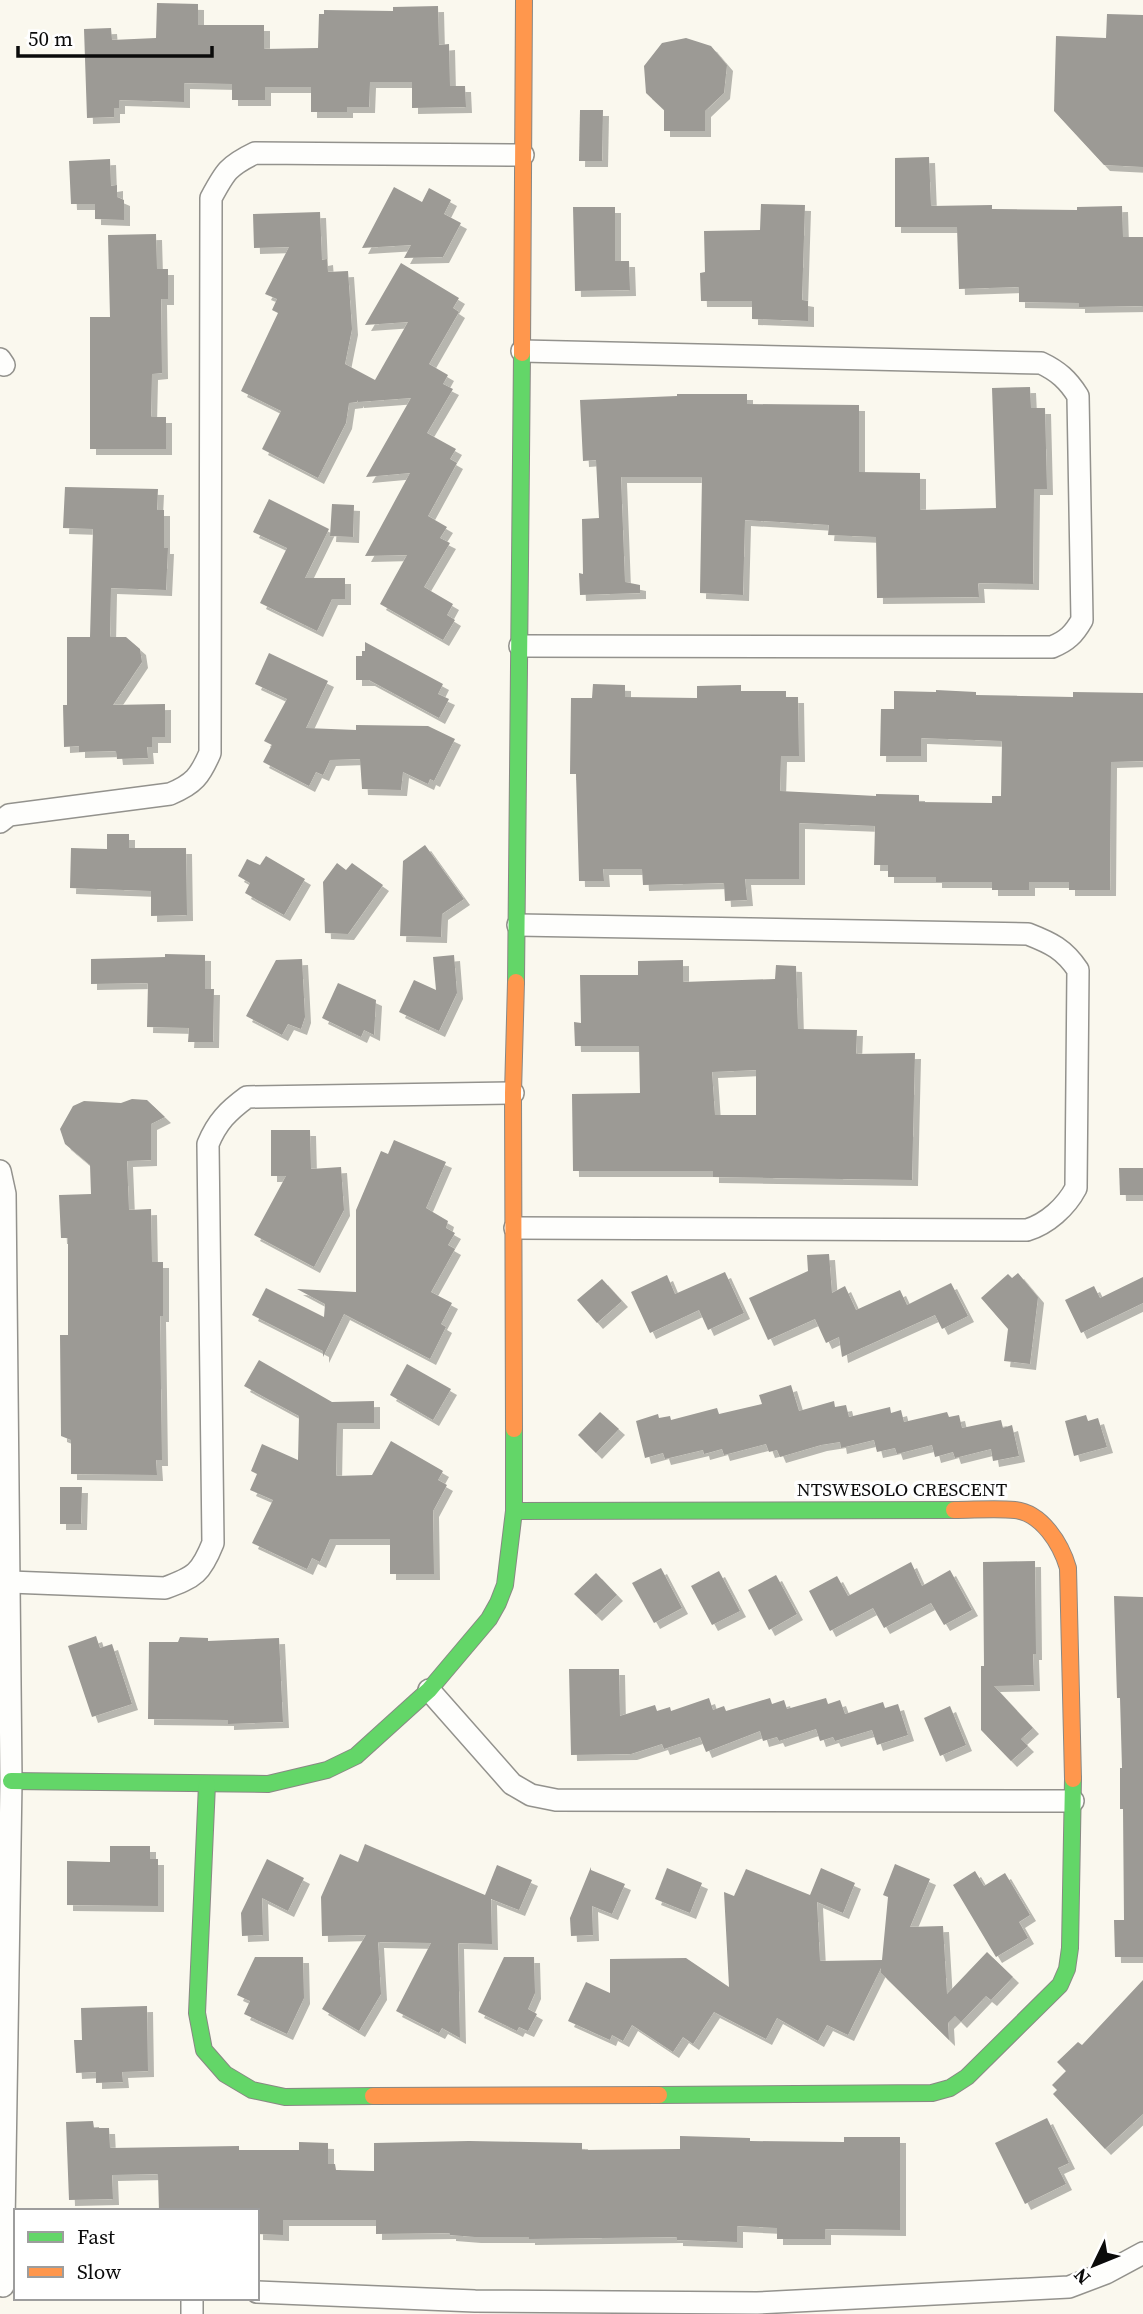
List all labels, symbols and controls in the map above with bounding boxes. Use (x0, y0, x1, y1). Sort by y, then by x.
scale bar (18, 14, 212, 58)
text: 50 m (28, 24, 73, 53)
street label: NTSWESOLO CRESCENT (797, 1476, 1008, 1502)
legend (14, 2209, 259, 2300)
text: Fast (77, 2222, 115, 2251)
north arrow (1059, 2230, 1129, 2300)
text: Slow (77, 2257, 121, 2286)
text: N (1067, 2263, 1096, 2291)

